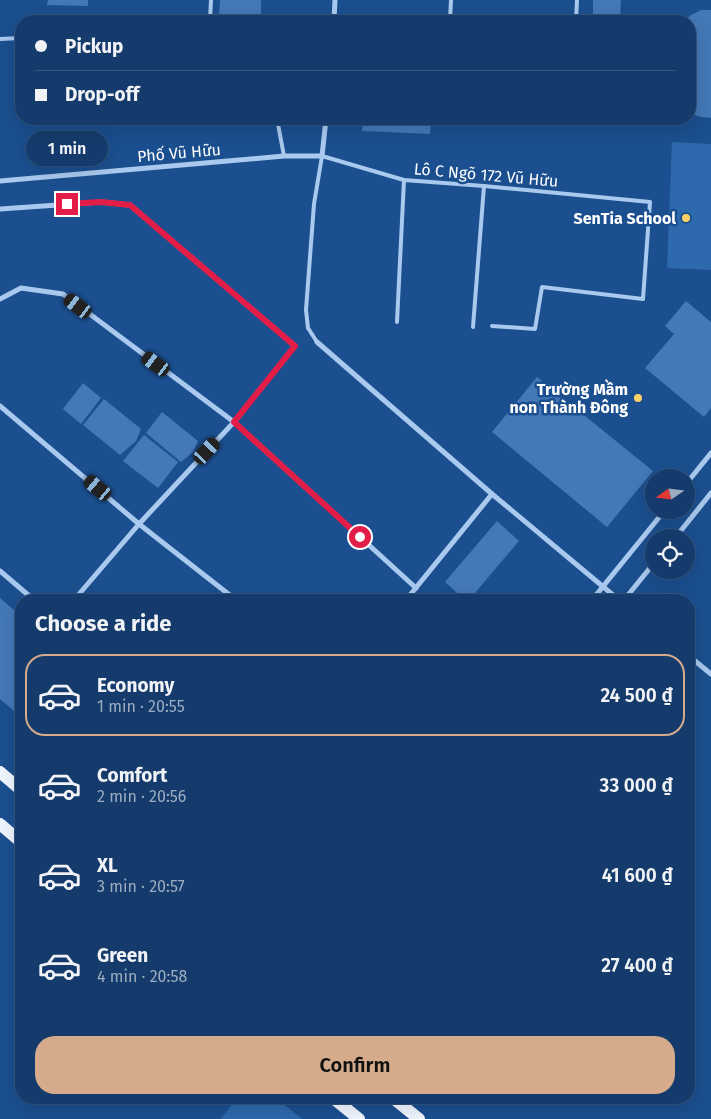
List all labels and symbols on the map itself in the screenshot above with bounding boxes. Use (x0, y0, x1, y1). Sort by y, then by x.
callout: 1 min (26, 132, 108, 166)
street label: Phố Vũ Hữu (136, 139, 222, 166)
street label: Lô C Ngõ 172 Vũ Hữu (413, 159, 559, 191)
route end (56, 193, 78, 215)
place label: SenTia School (574, 209, 676, 228)
marker: SenTia School (680, 212, 692, 224)
car (61, 291, 94, 321)
car (139, 349, 172, 379)
place label: Trường Mầm non Thành Đông (509, 379, 628, 417)
marker: Trường Mầm non Thành Đông (632, 392, 644, 404)
car (191, 435, 222, 467)
north arrow (645, 469, 695, 519)
car (81, 473, 114, 503)
route start (349, 526, 371, 548)

